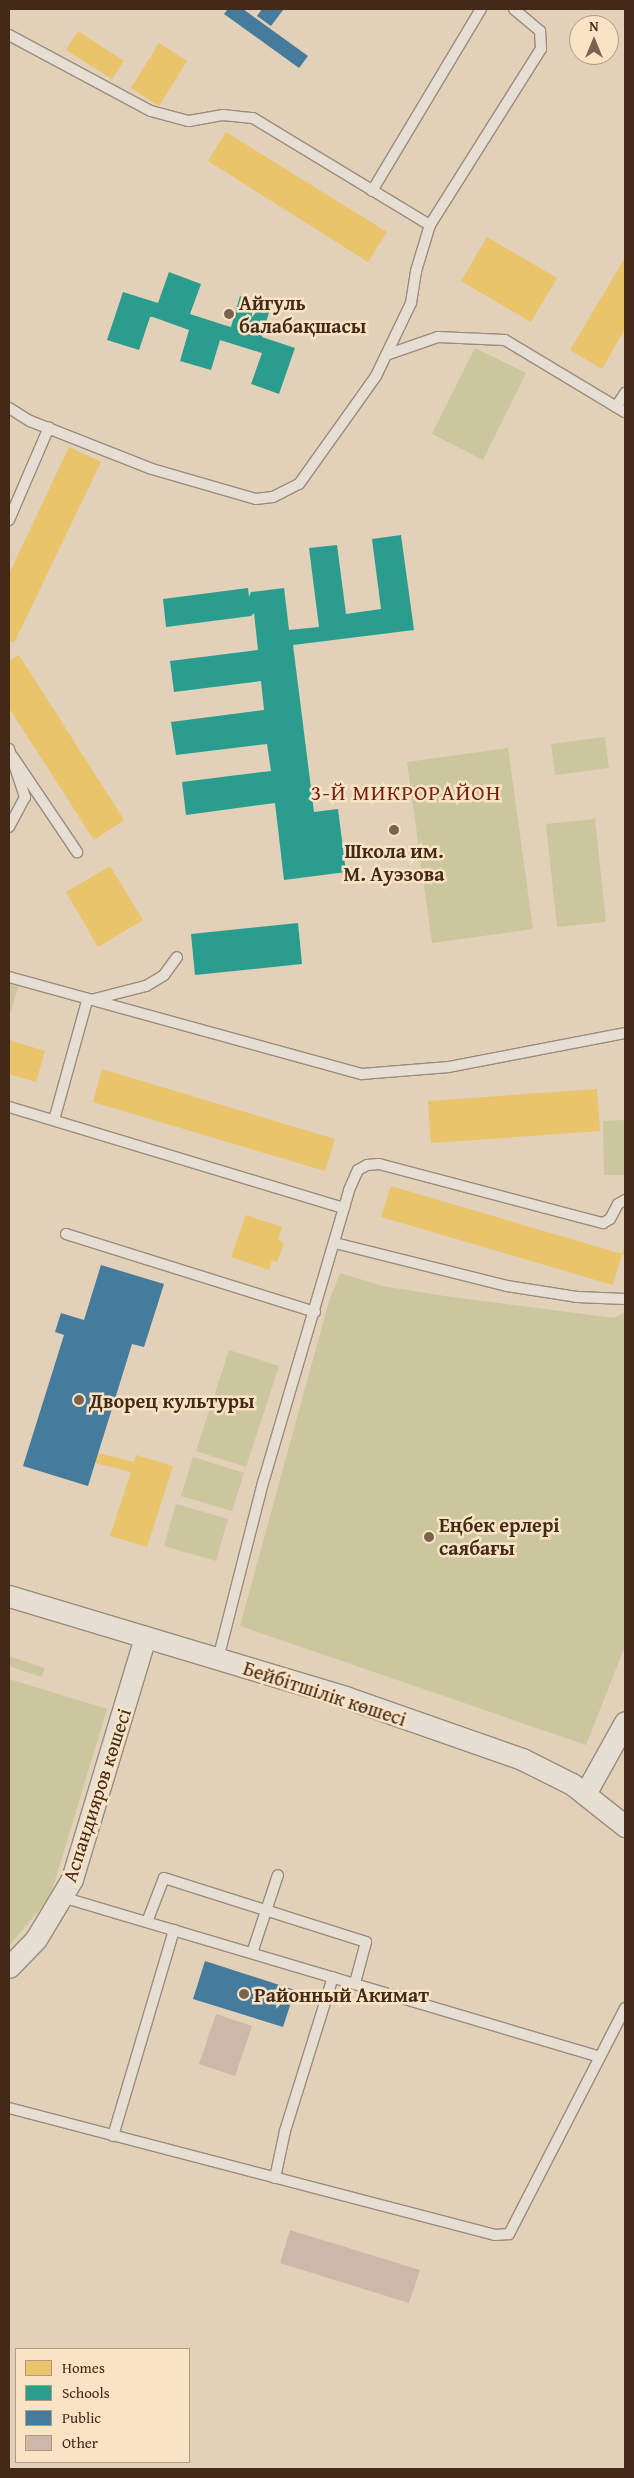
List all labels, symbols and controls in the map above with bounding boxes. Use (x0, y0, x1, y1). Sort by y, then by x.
north arrow (569, 15, 619, 65)
text: N (589, 16, 599, 36)
place label: Айгуль балабақшасы (239, 290, 366, 337)
marker: Айгуль балабақшасы (223, 308, 235, 320)
district label: 3-Й МИКРОРАЙОН (309, 780, 503, 806)
marker: Школа им. М. Ауэзова (388, 824, 400, 836)
place label: Школа им. М. Ауэзова (344, 838, 444, 885)
place label: Дворец культуры (89, 1388, 254, 1412)
marker: Дворец культуры (73, 1394, 85, 1406)
place label: Еңбек ерлері саябағы (439, 1513, 560, 1560)
marker: Еңбек ерлері саябағы (423, 1531, 435, 1543)
street label: Бейбітшілік көшесі (240, 1655, 410, 1731)
street label: Аспандияров көшесі (57, 1705, 135, 1885)
place label: Районный Акимат (254, 1982, 429, 2006)
marker: Районный Акимат (238, 1988, 250, 2000)
legend (15, 2348, 190, 2463)
text: Homes (62, 2357, 105, 2378)
text: Schools (62, 2382, 110, 2403)
text: Public (62, 2407, 101, 2428)
text: Other (62, 2432, 98, 2453)

